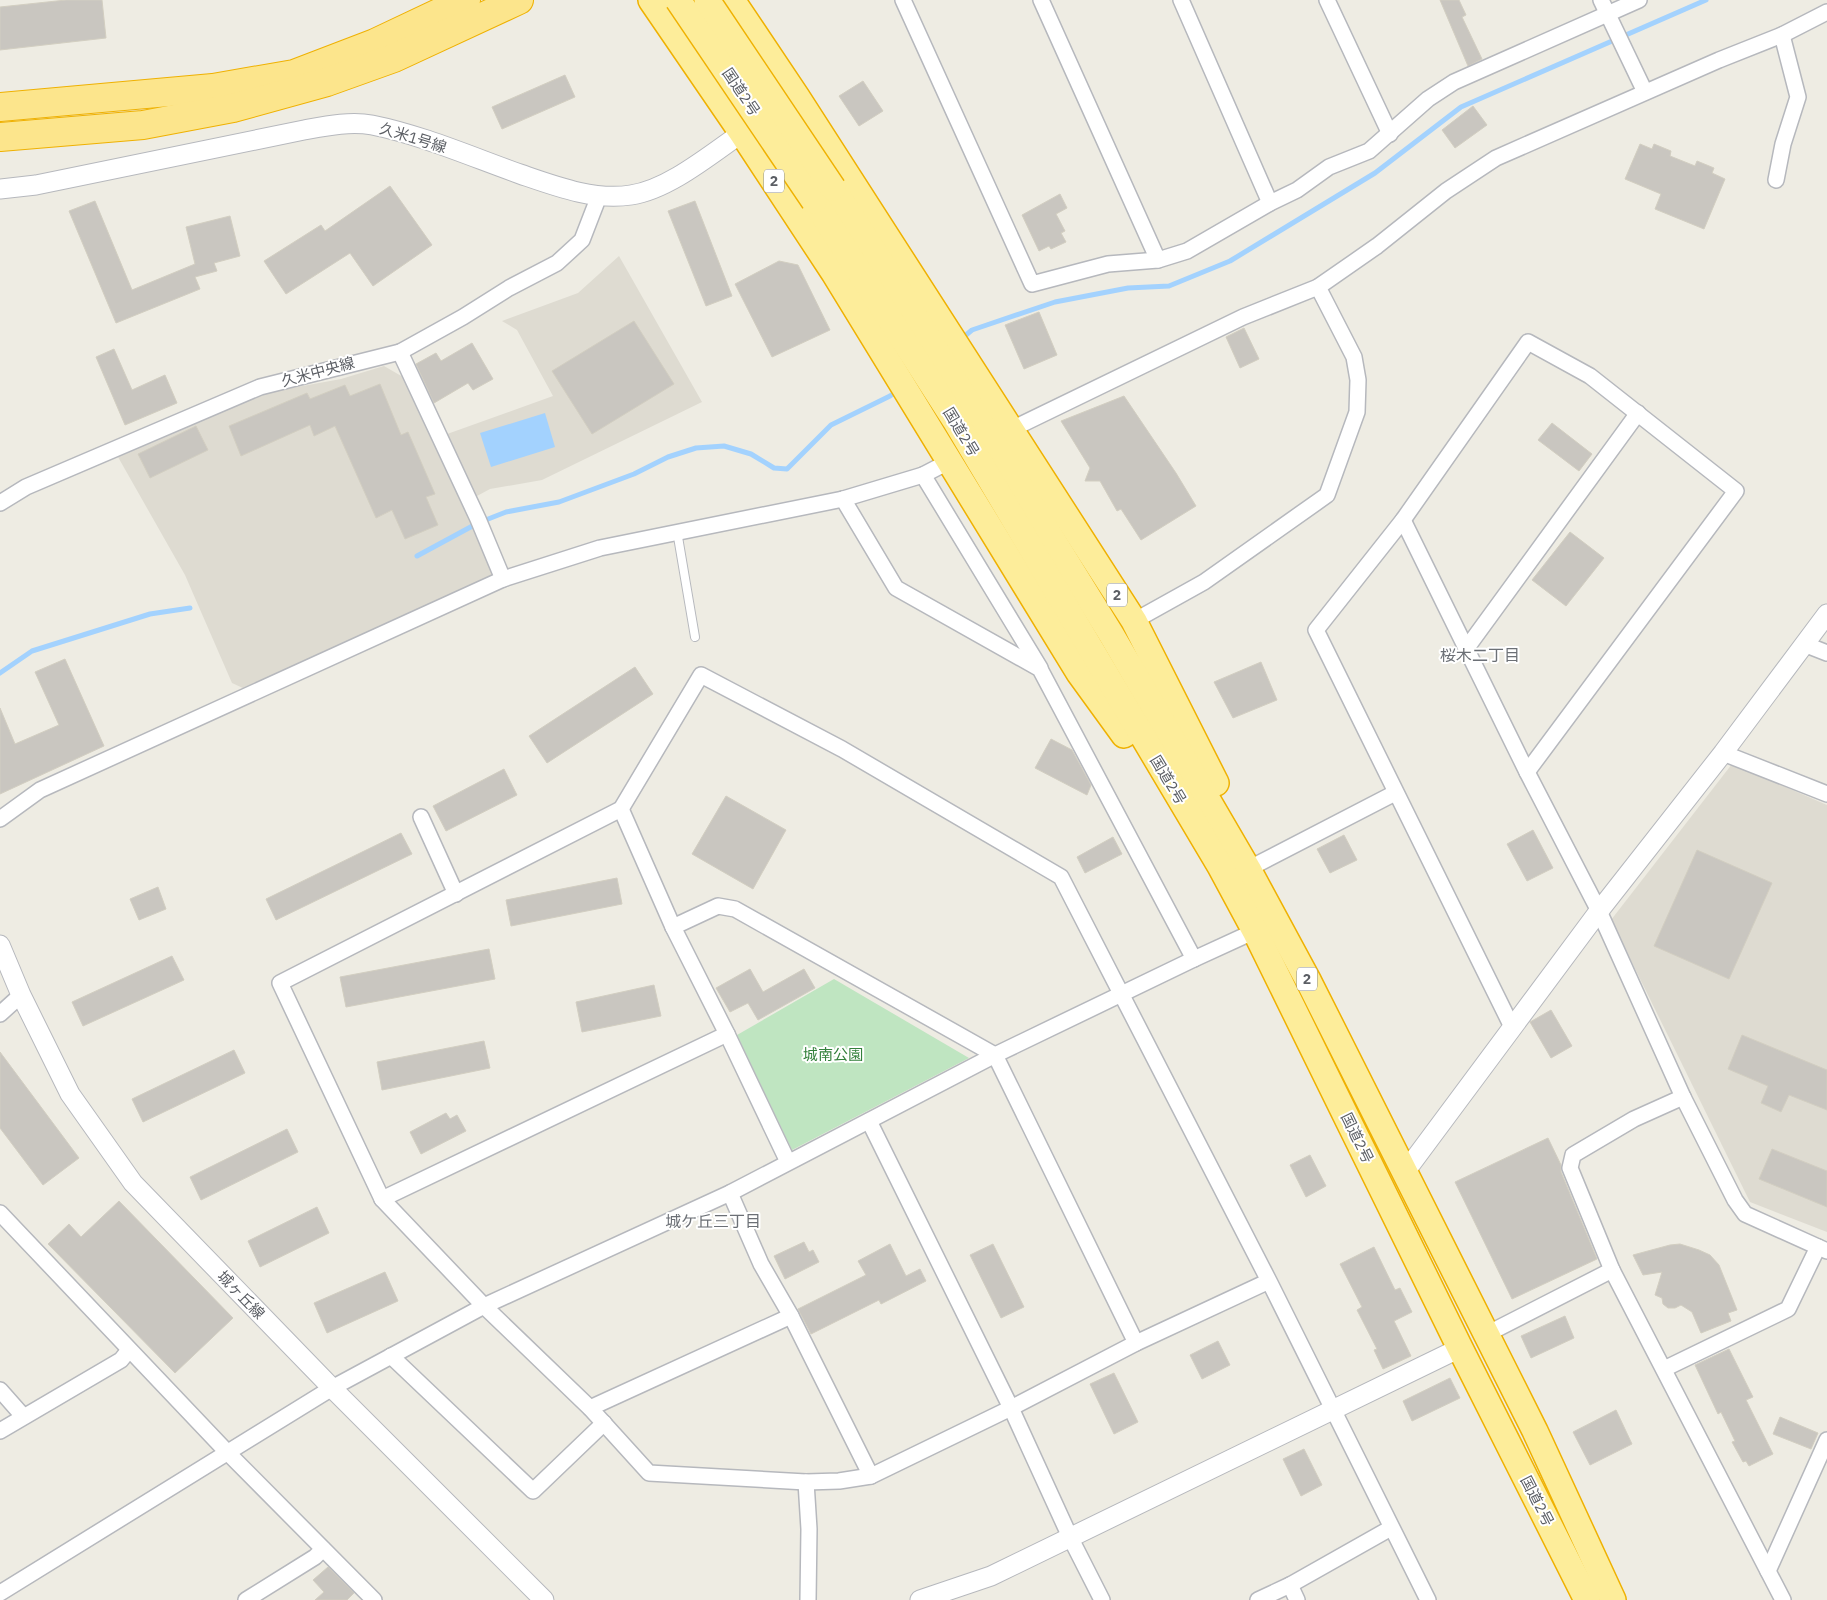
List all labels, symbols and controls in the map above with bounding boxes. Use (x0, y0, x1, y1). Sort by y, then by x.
street label: 国道2号 (718, 64, 764, 119)
street label: 久米1号線 (377, 118, 449, 157)
road number: 2 (764, 170, 784, 192)
street label: 久米中央線 (279, 353, 357, 390)
street label: 国道2号 (939, 404, 983, 460)
road number: 2 (1107, 584, 1127, 606)
district label: 桜木二丁目 (1440, 645, 1520, 665)
street label: 国道2号 (1146, 752, 1190, 808)
road number: 2 (1297, 968, 1317, 991)
park label: 城南公園 (803, 1045, 863, 1064)
street label: 国道2号 (1337, 1109, 1378, 1166)
district label: 城ケ丘三丁目 (665, 1211, 761, 1231)
street label: 城ヶ丘線 (214, 1266, 269, 1323)
street label: 国道2号 (1517, 1472, 1558, 1529)

